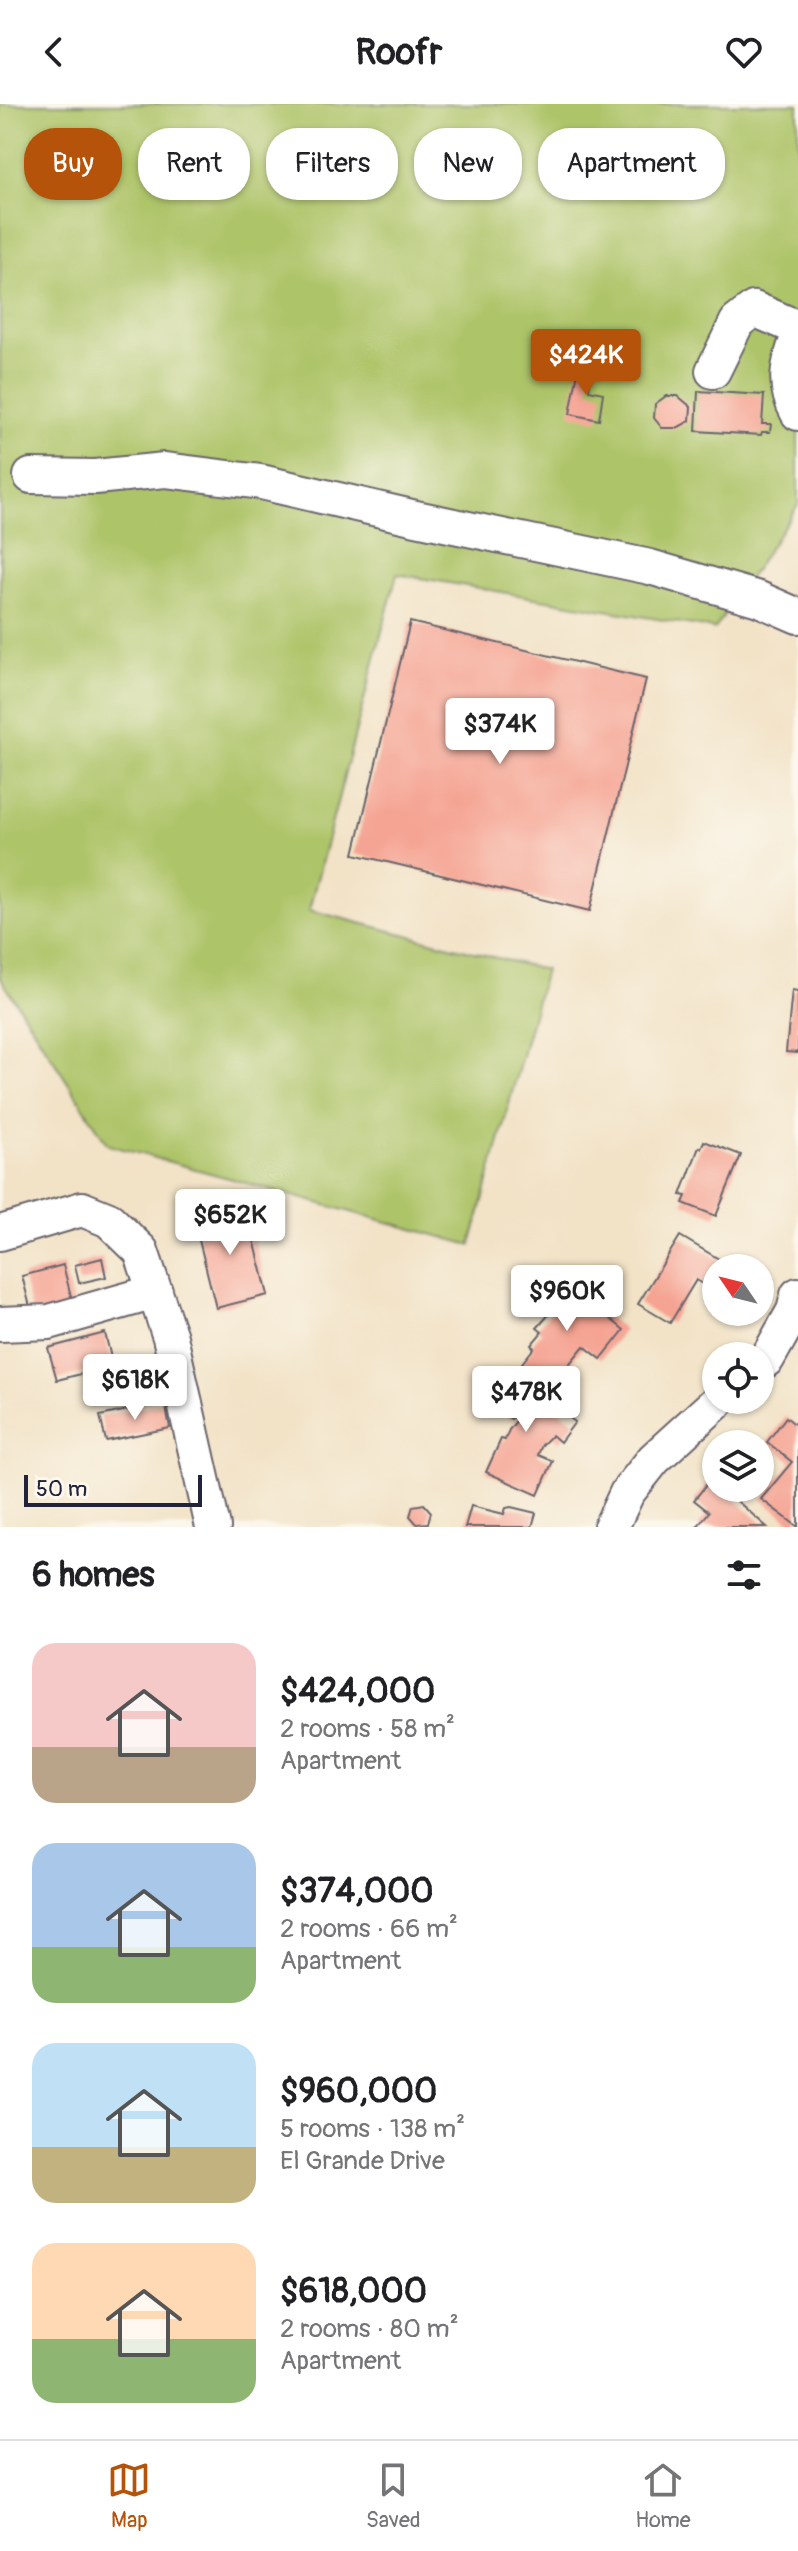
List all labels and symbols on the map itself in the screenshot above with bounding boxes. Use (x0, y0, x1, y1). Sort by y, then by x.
pin: $424K (530, 329, 642, 397)
pin: $374K (444, 698, 556, 766)
pin: $652K (174, 1189, 286, 1257)
north arrow (702, 1254, 774, 1326)
pin: $960K (511, 1265, 623, 1333)
pin: $618K (79, 1354, 191, 1422)
pin: $478K (470, 1366, 582, 1434)
scale bar (24, 1471, 202, 1507)

